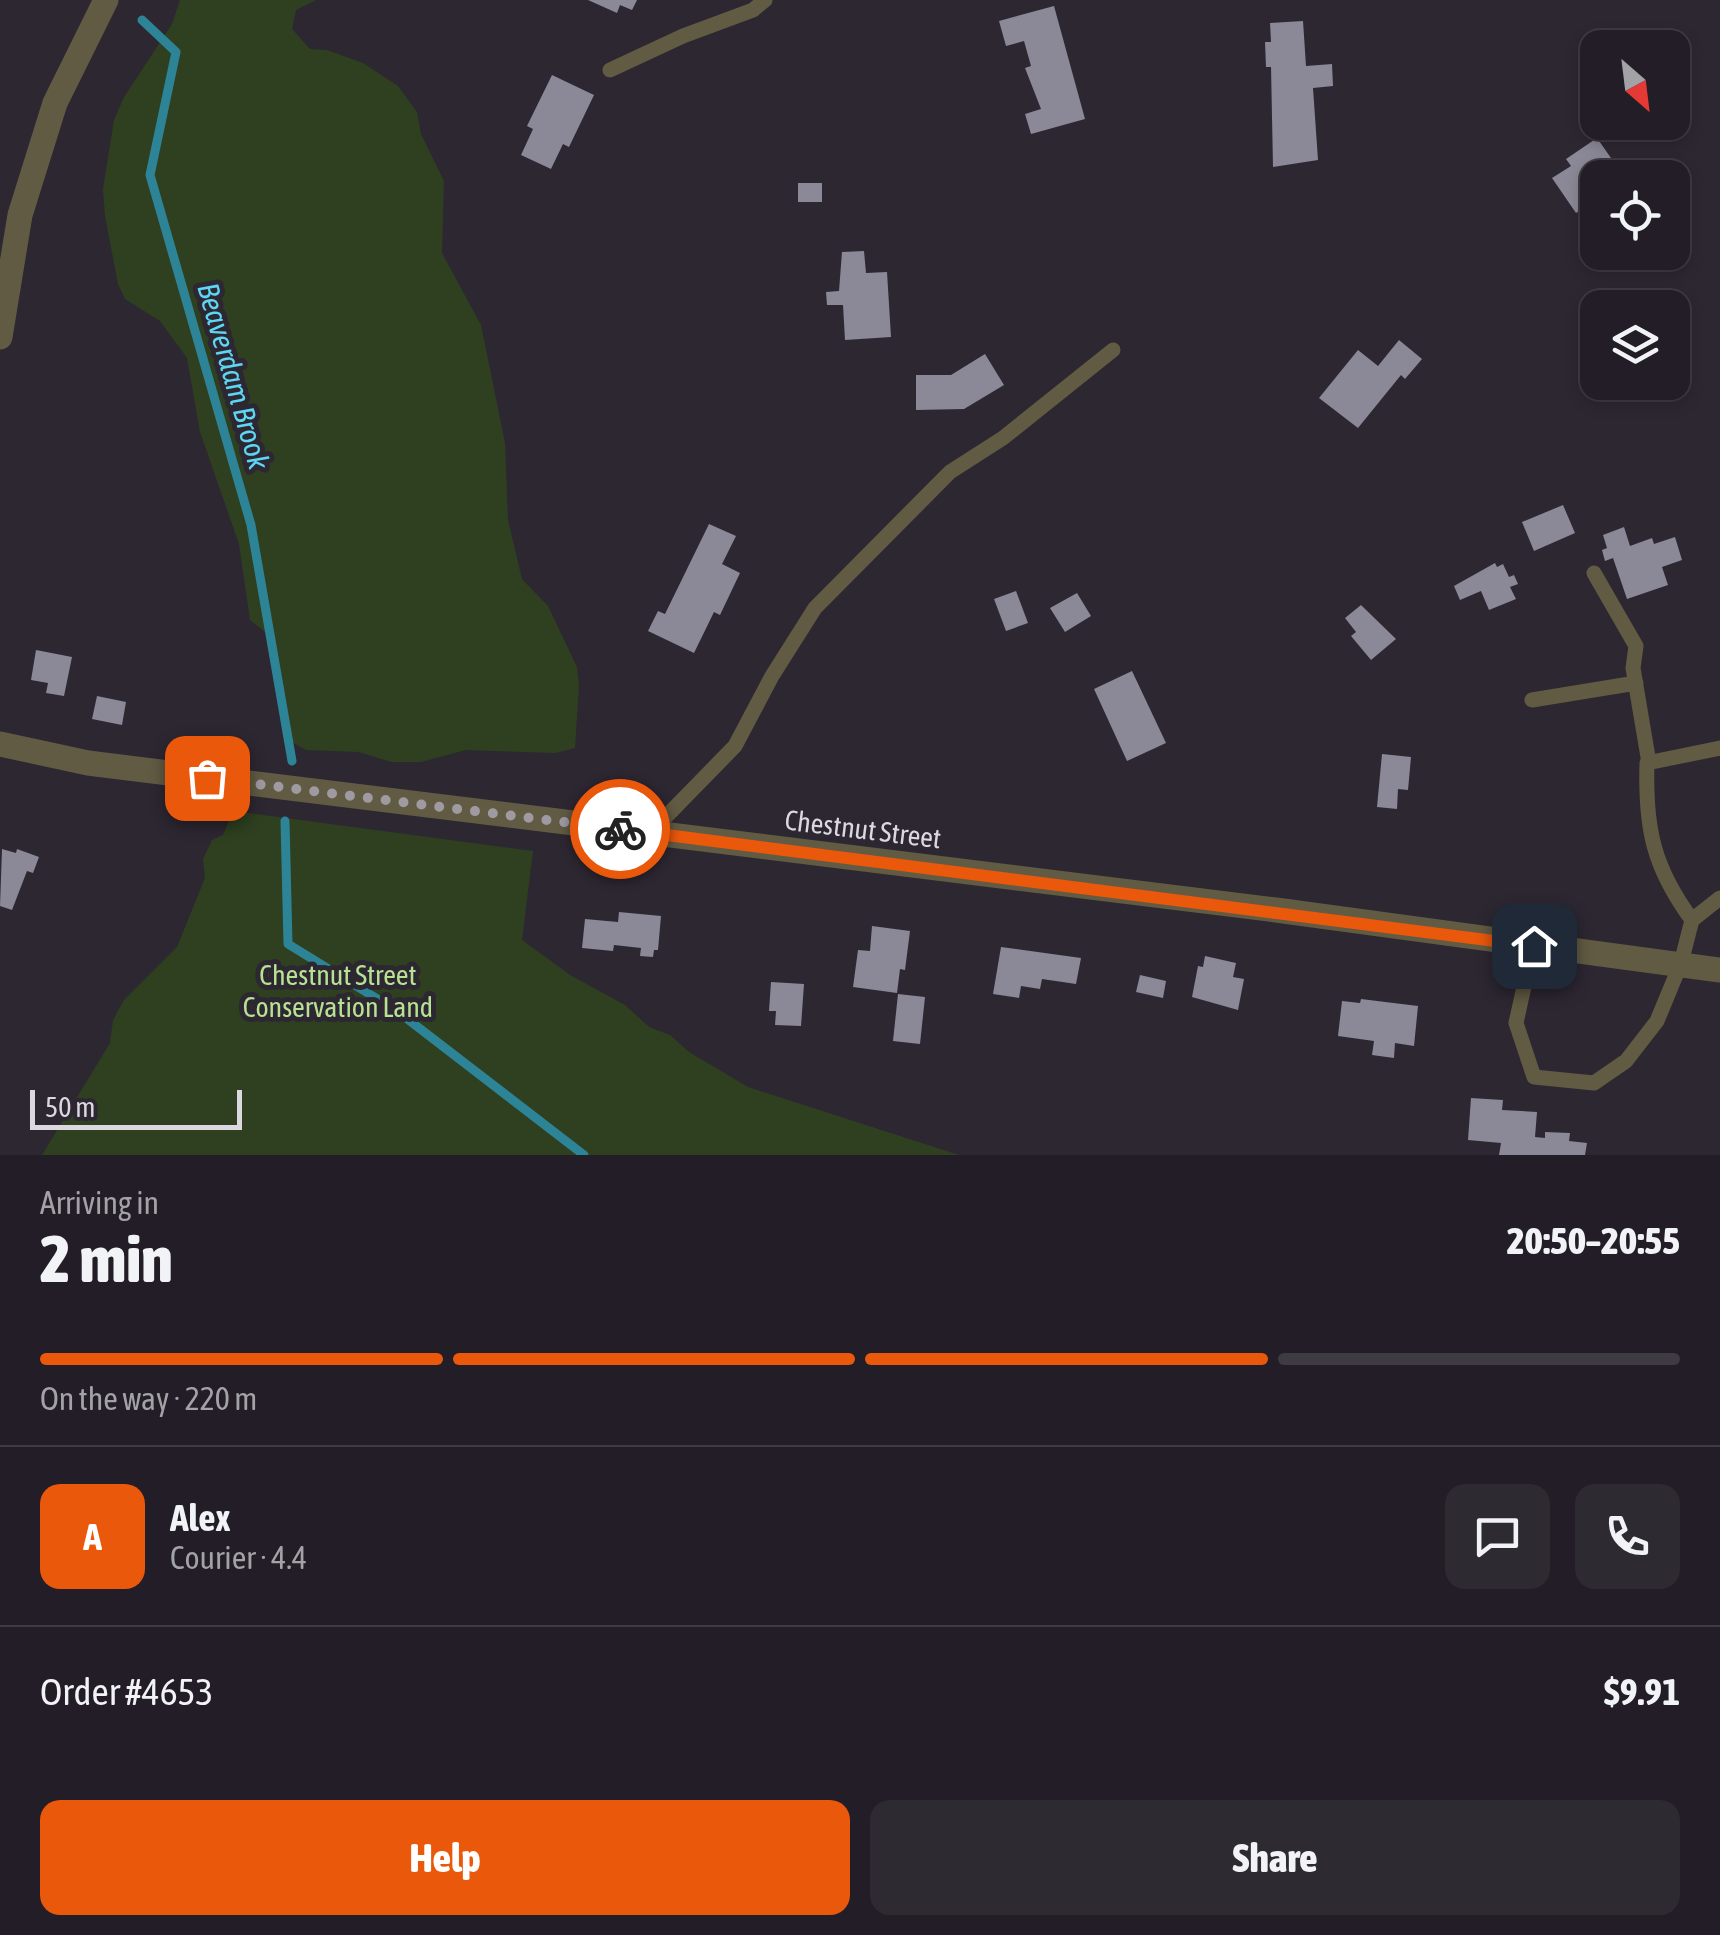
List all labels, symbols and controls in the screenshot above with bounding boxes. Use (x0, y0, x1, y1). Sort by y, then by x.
north arrow (1580, 30, 1690, 140)
map controls (1580, 30, 1690, 400)
button: locate (1580, 160, 1690, 270)
water label: Beaverdam Brook (191, 279, 277, 474)
button: layers (1580, 290, 1690, 400)
pin (165, 736, 250, 821)
icon: bag (180, 751, 235, 806)
courier (570, 779, 670, 879)
icon: bike (593, 802, 648, 857)
street label: Chestnut Street (783, 804, 943, 854)
pin (1492, 904, 1577, 989)
icon: home (1507, 919, 1562, 974)
park label: Chestnut Street Conservation Land (243, 959, 433, 1023)
scale bar (30, 1085, 242, 1130)
text: 50 m (45, 1091, 95, 1123)
text: Arriving in (40, 1184, 159, 1221)
text: 20:50–20:55 (1507, 1219, 1680, 1262)
text: 2 min (40, 1221, 173, 1296)
text: On the way · 220 m (40, 1380, 257, 1417)
button: chat (1445, 1484, 1550, 1589)
button: phone (1575, 1484, 1680, 1589)
text: Alex (170, 1496, 231, 1539)
text: A (83, 1515, 102, 1558)
text: Courier · 4.4 (170, 1539, 307, 1576)
text: Order #4653 (40, 1670, 213, 1713)
text: $9.91 (1604, 1670, 1680, 1713)
button: Help (40, 1800, 850, 1915)
button: Share (870, 1800, 1680, 1915)

